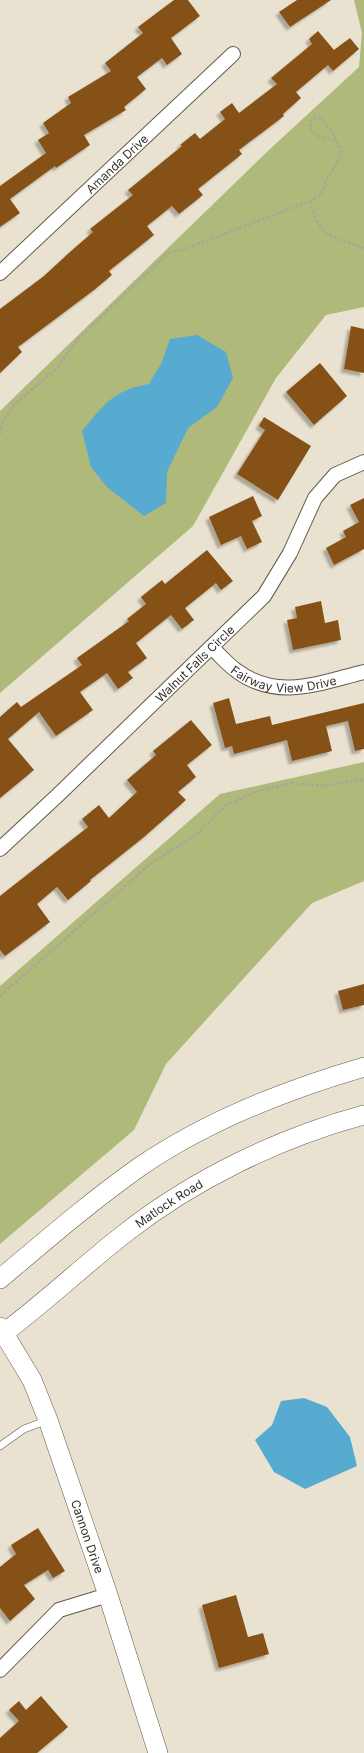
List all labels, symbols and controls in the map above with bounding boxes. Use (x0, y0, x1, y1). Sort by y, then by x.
street label: Amanda Drive (82, 131, 151, 196)
street label: Walnut Falls Circle (152, 622, 237, 705)
street label: Fairway View Drive (228, 662, 338, 695)
street label: Matlock Road (132, 1176, 205, 1231)
street label: Cannon Drive (68, 1497, 108, 1575)

